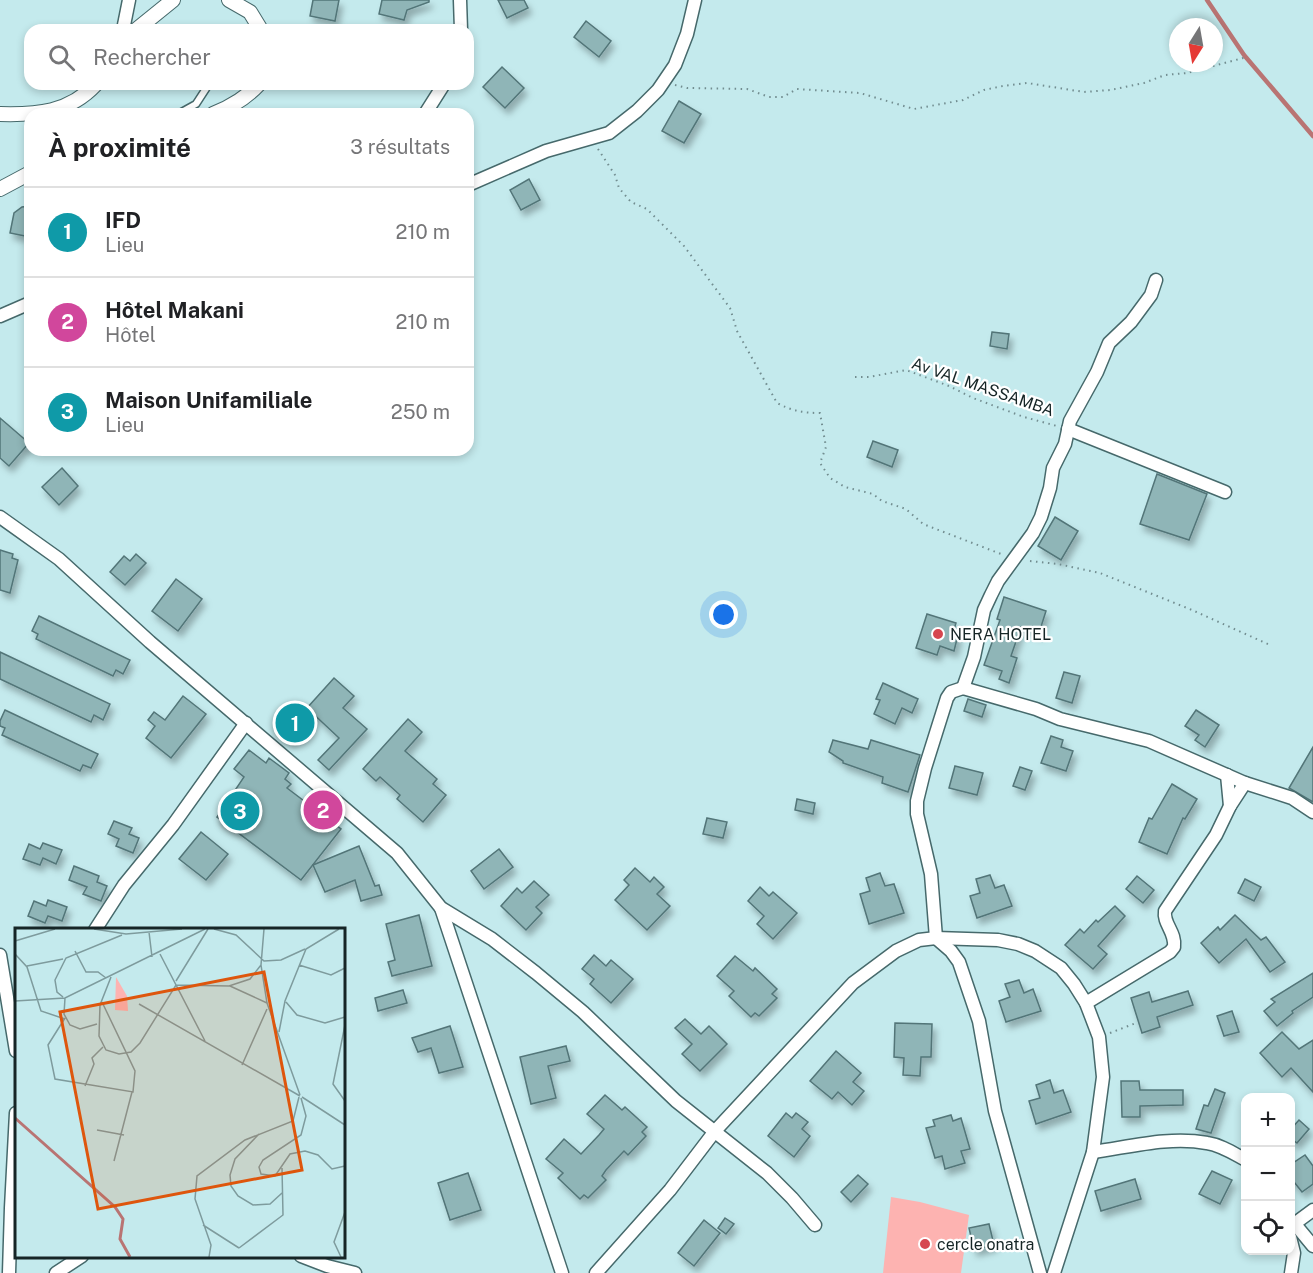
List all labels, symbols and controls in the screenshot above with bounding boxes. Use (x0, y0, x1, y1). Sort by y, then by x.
north arrow (1169, 18, 1223, 72)
search box (24, 24, 474, 90)
icon: search (45, 41, 78, 74)
text: Rechercher (93, 44, 211, 70)
text: À proximité (48, 132, 191, 163)
text: 3 résultats (350, 135, 450, 159)
text: IFD (105, 207, 141, 233)
text: 1 (63, 220, 72, 244)
text: 210 m (396, 220, 450, 244)
text: Lieu (105, 233, 144, 257)
text: Hôtel Makani (105, 297, 244, 323)
text: 2 (61, 310, 74, 334)
text: 210 m (396, 310, 450, 334)
text: Hôtel (105, 323, 156, 347)
street label: Av VAL MASSAMBA (909, 354, 1057, 420)
text: Maison Unifamiliale (105, 387, 312, 413)
text: 3 (61, 400, 74, 424)
text: 250 m (391, 400, 450, 424)
text: Lieu (105, 413, 144, 437)
your location (709, 600, 738, 629)
place label: NERA HOTEL (950, 625, 1051, 644)
marker: NERA HOTEL (931, 627, 945, 641)
pin: 1 (276, 700, 314, 746)
pin: 3 (220, 788, 260, 834)
pin: 2 (304, 788, 342, 832)
inset map (15, 928, 345, 1258)
map controls (1241, 1093, 1295, 1255)
button: + (1241, 1093, 1295, 1147)
button: − (1241, 1147, 1295, 1201)
button: locate (1241, 1201, 1295, 1255)
place label: cercle onatra (937, 1235, 1034, 1254)
marker: cercle onatra (918, 1237, 932, 1251)

